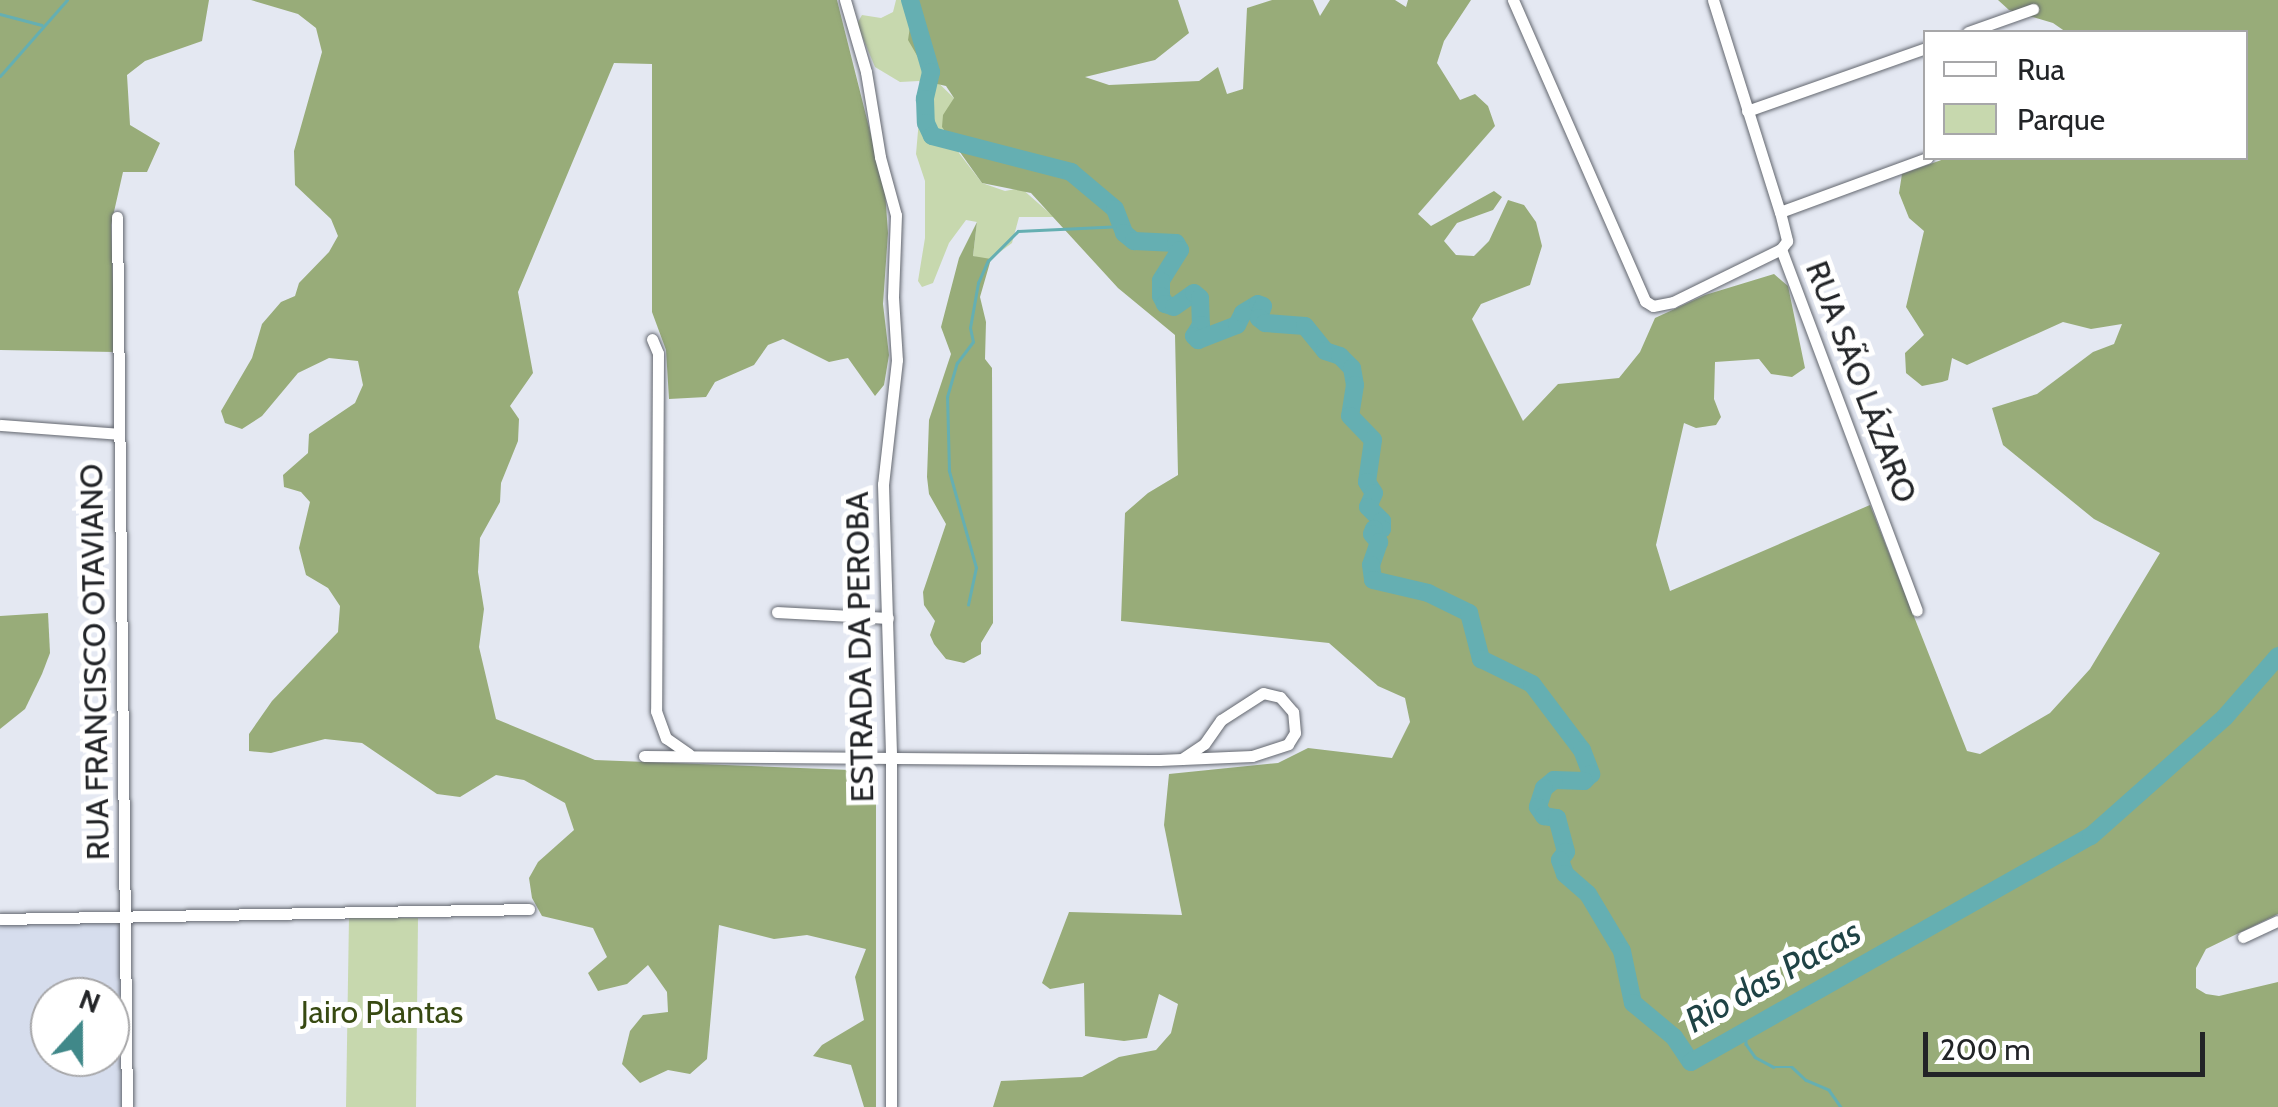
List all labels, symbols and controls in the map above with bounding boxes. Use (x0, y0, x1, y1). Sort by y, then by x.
legend (1923, 30, 2248, 160)
text: Rua (2017, 51, 2065, 88)
text: Parque (2017, 101, 2105, 138)
street label: RUA SÃO LÁZARO (1797, 256, 1925, 508)
street label: RUA FRANCISCO OTAVIANO (72, 463, 118, 861)
street label: ESTRADA DA PEROBA (838, 491, 882, 803)
water label: Rio das Pacas (1678, 911, 1868, 1041)
north arrow (30, 977, 130, 1077)
text: N (75, 981, 105, 1020)
park label: Jairo Plantas (301, 993, 463, 1031)
scale bar (1928, 1012, 2210, 1074)
text: 200 m (1940, 1031, 2031, 1068)

